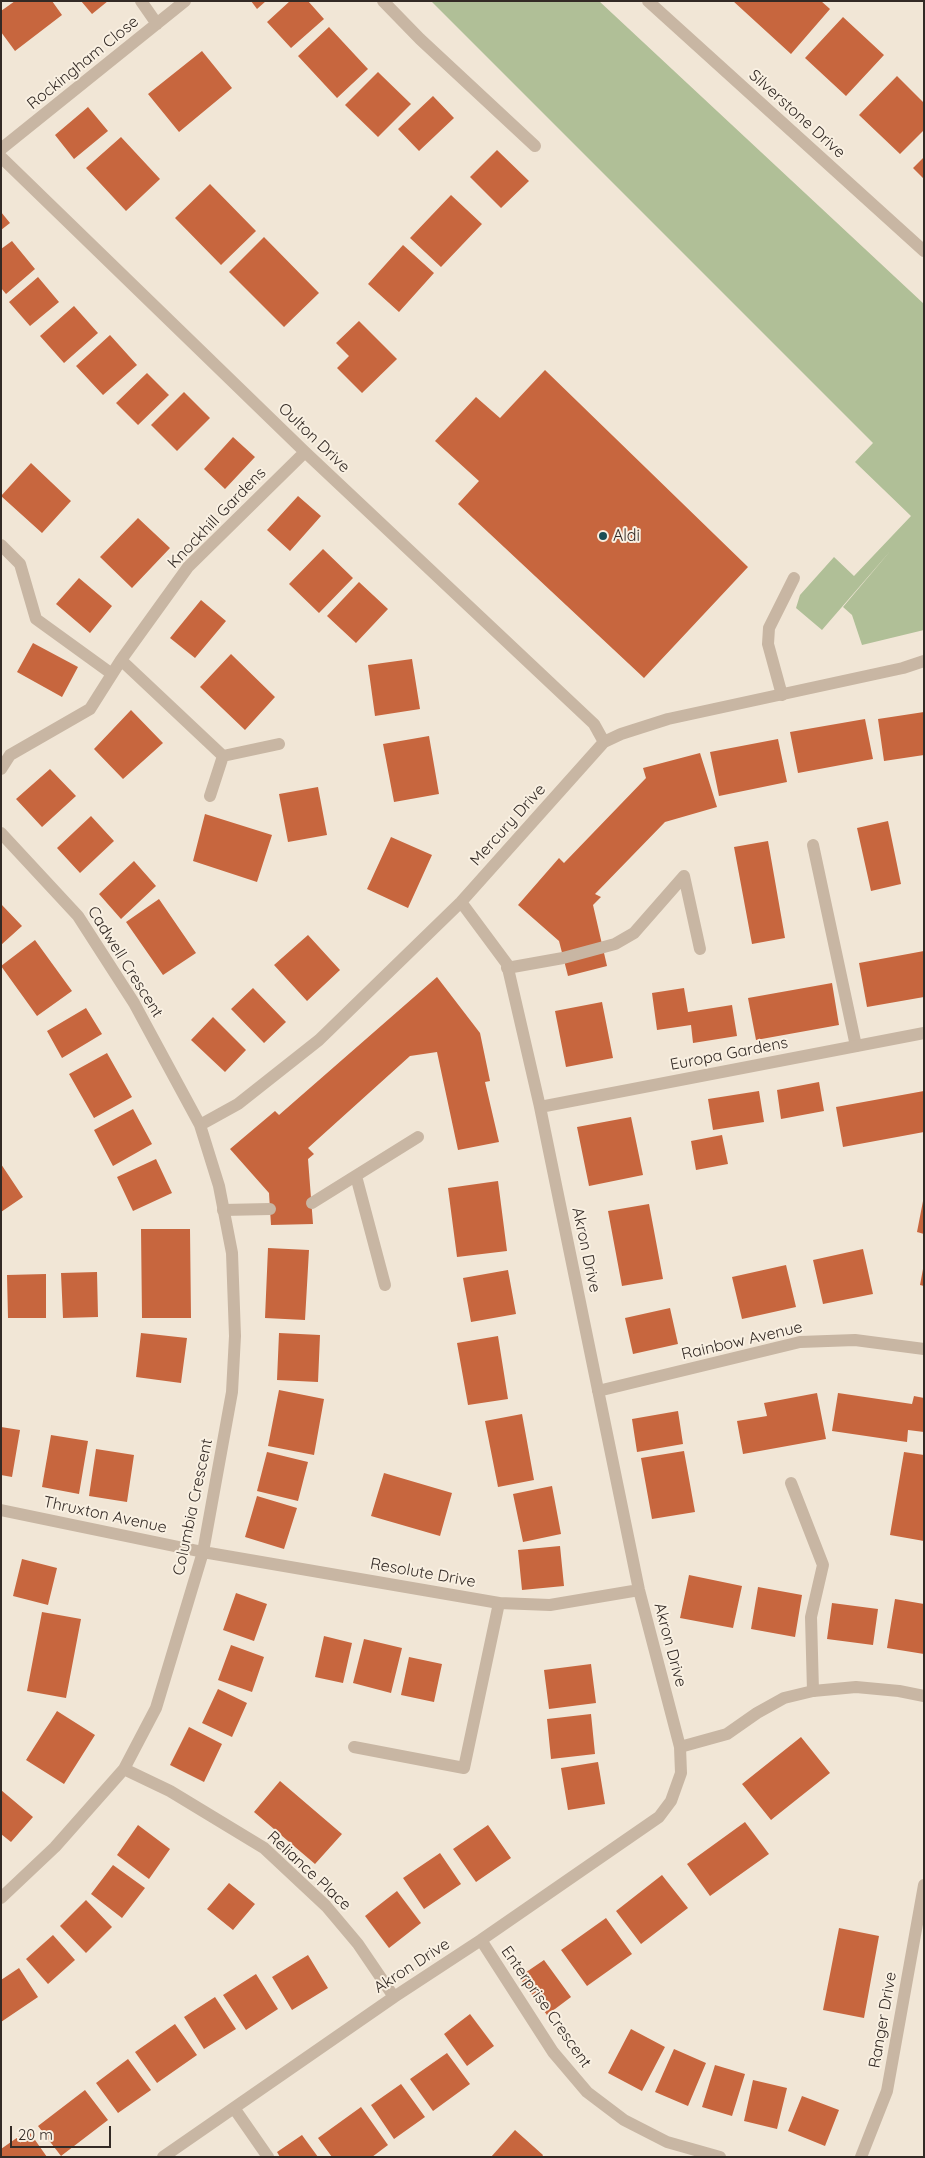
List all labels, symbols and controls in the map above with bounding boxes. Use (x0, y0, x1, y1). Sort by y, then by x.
street label: Rockingham Close (23, 12, 143, 114)
street label: Silverstone Drive (745, 66, 849, 162)
street label: Oulton Drive (274, 399, 354, 477)
street label: Knockhill Gardens (164, 464, 270, 572)
place label: Aldi (613, 526, 640, 546)
marker: Aldi (597, 530, 609, 542)
street label: Mercury Drive (466, 780, 550, 870)
street label: Cadwell Crescent (83, 903, 167, 1021)
street label: Europa Gardens (668, 1033, 790, 1075)
street label: Akron Drive (568, 1206, 604, 1294)
street label: Rainbow Avenue (680, 1318, 804, 1364)
street label: Columbia Crescent (169, 1437, 217, 1577)
street label: Thruxton Avenue (41, 1493, 169, 1537)
street label: Resolute Drive (369, 1554, 477, 1592)
street label: Akron Drive (650, 1601, 690, 1689)
street label: Reliance Place (263, 1827, 355, 1915)
street label: Akron Drive (370, 1934, 454, 1998)
street label: Enterprise Crescent (497, 1943, 595, 2071)
street label: Ranger Drive (865, 1970, 901, 2070)
scale bar (12, 2116, 114, 2148)
text: 20 m (18, 2125, 53, 2144)

